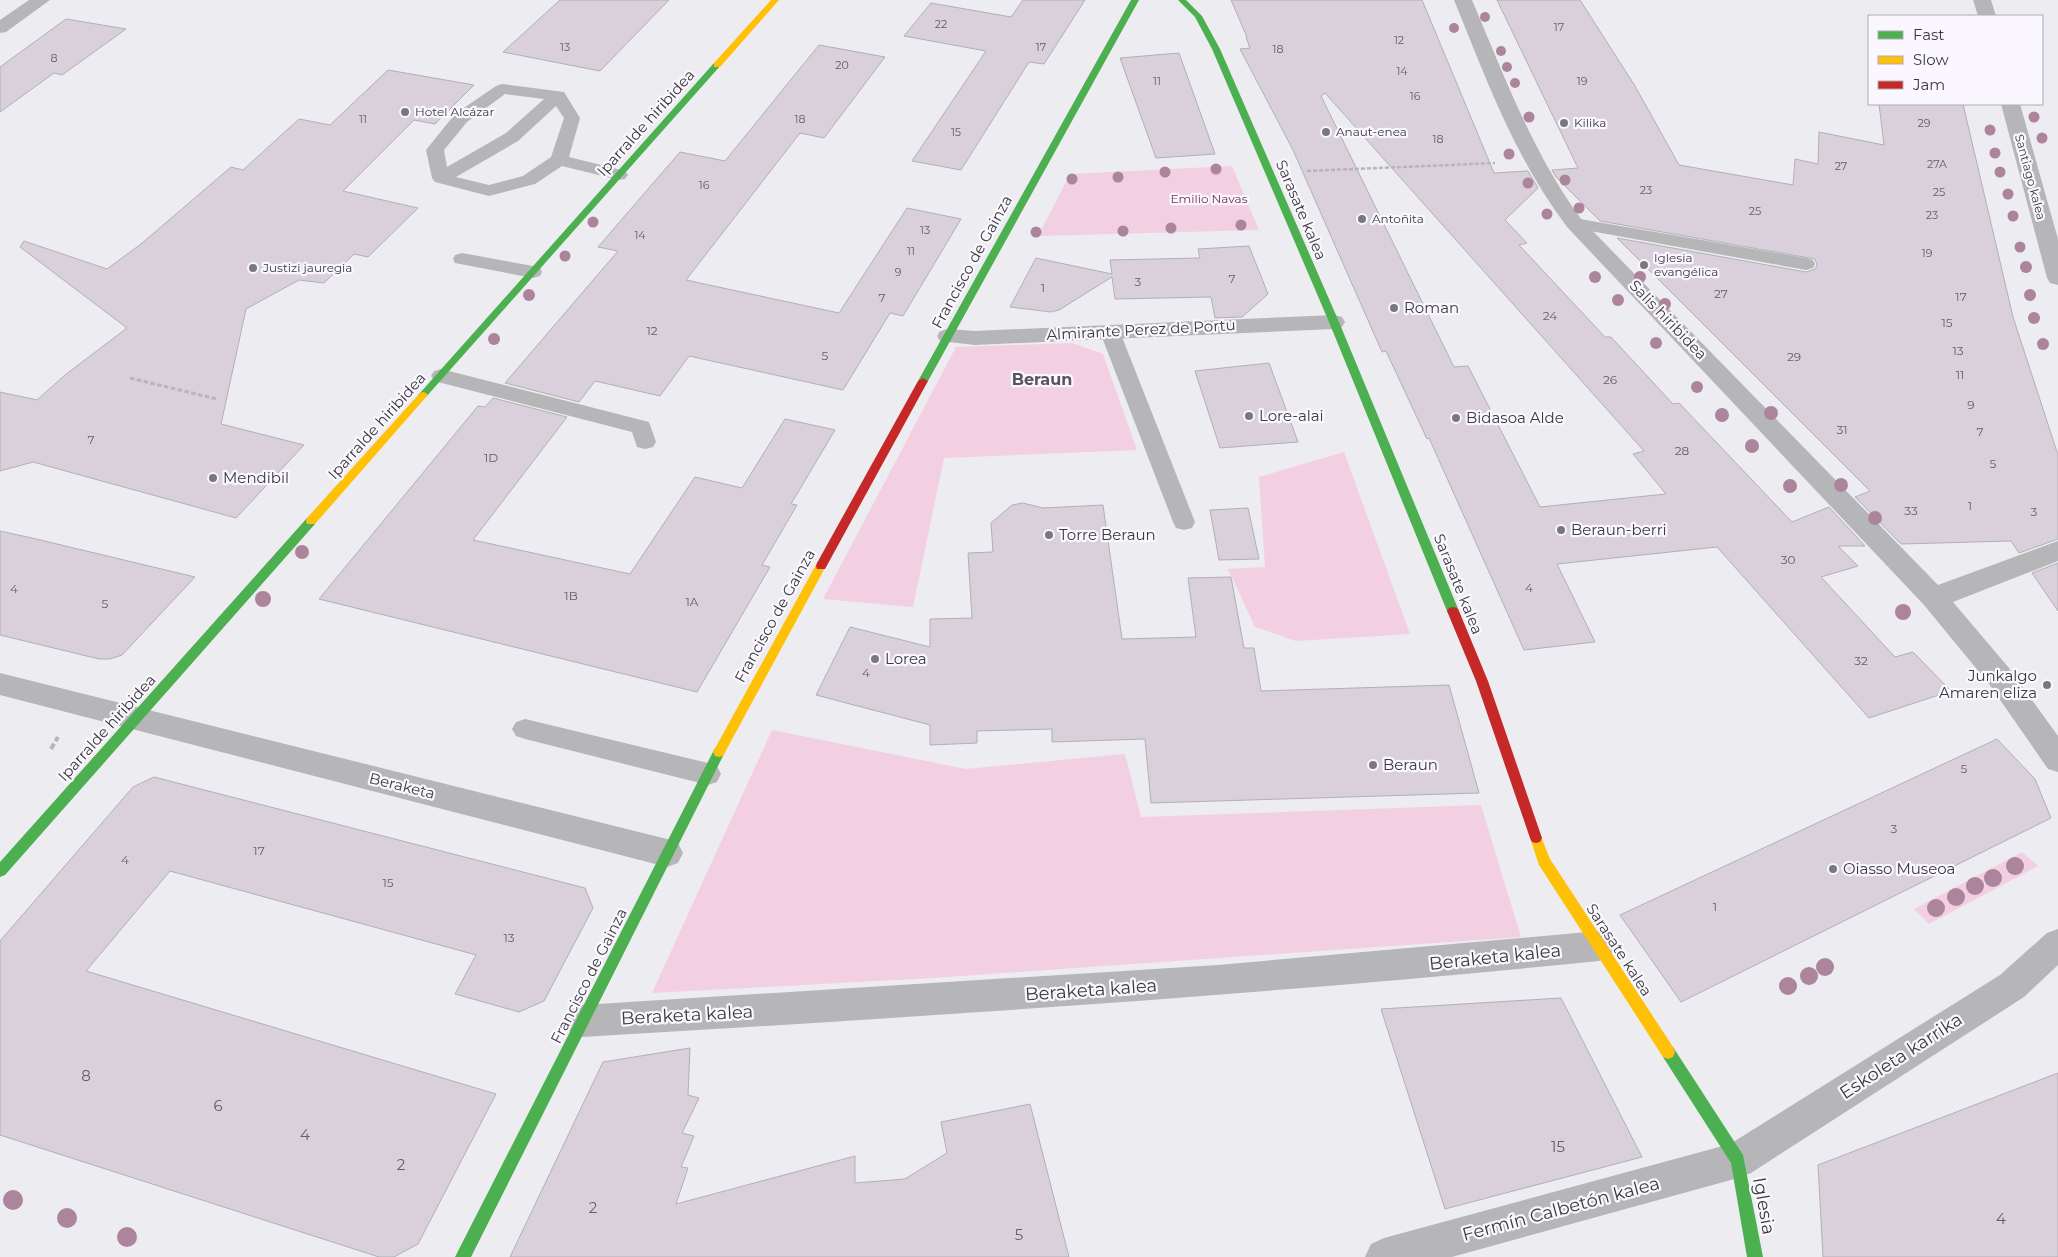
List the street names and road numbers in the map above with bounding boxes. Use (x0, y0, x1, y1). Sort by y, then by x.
street label: Iparralde hiribidea (593, 65, 699, 180)
street label: Santiago kalea (2012, 132, 2049, 221)
street label: Sarasate kalea (1272, 157, 1331, 263)
street label: Francisco de Gainza (927, 192, 1016, 332)
street label: Salis hiribidea (1626, 276, 1711, 364)
street label: Almirante Perez de Portu (1046, 315, 1236, 344)
street label: Iparralde hiribidea (324, 368, 430, 483)
street label: Sarasate kalea (1430, 531, 1487, 637)
street label: Francisco de Gainza (730, 546, 819, 686)
street label: Iparralde hiribidea (54, 670, 160, 785)
street label: Beraketa (367, 768, 437, 803)
street label: Sarasate kalea (1582, 900, 1656, 1000)
street label: Francisco de Gainza (546, 905, 631, 1047)
street label: Beraketa kalea (1428, 939, 1562, 975)
street label: Beraketa kalea (1024, 974, 1158, 1006)
street label: Beraketa kalea (620, 1001, 754, 1029)
street label: Eskoleta karrika (1836, 1008, 1966, 1104)
street label: Fermín Calbetón kalea (1460, 1172, 1662, 1246)
street label: Iglesia (1748, 1176, 1780, 1236)

